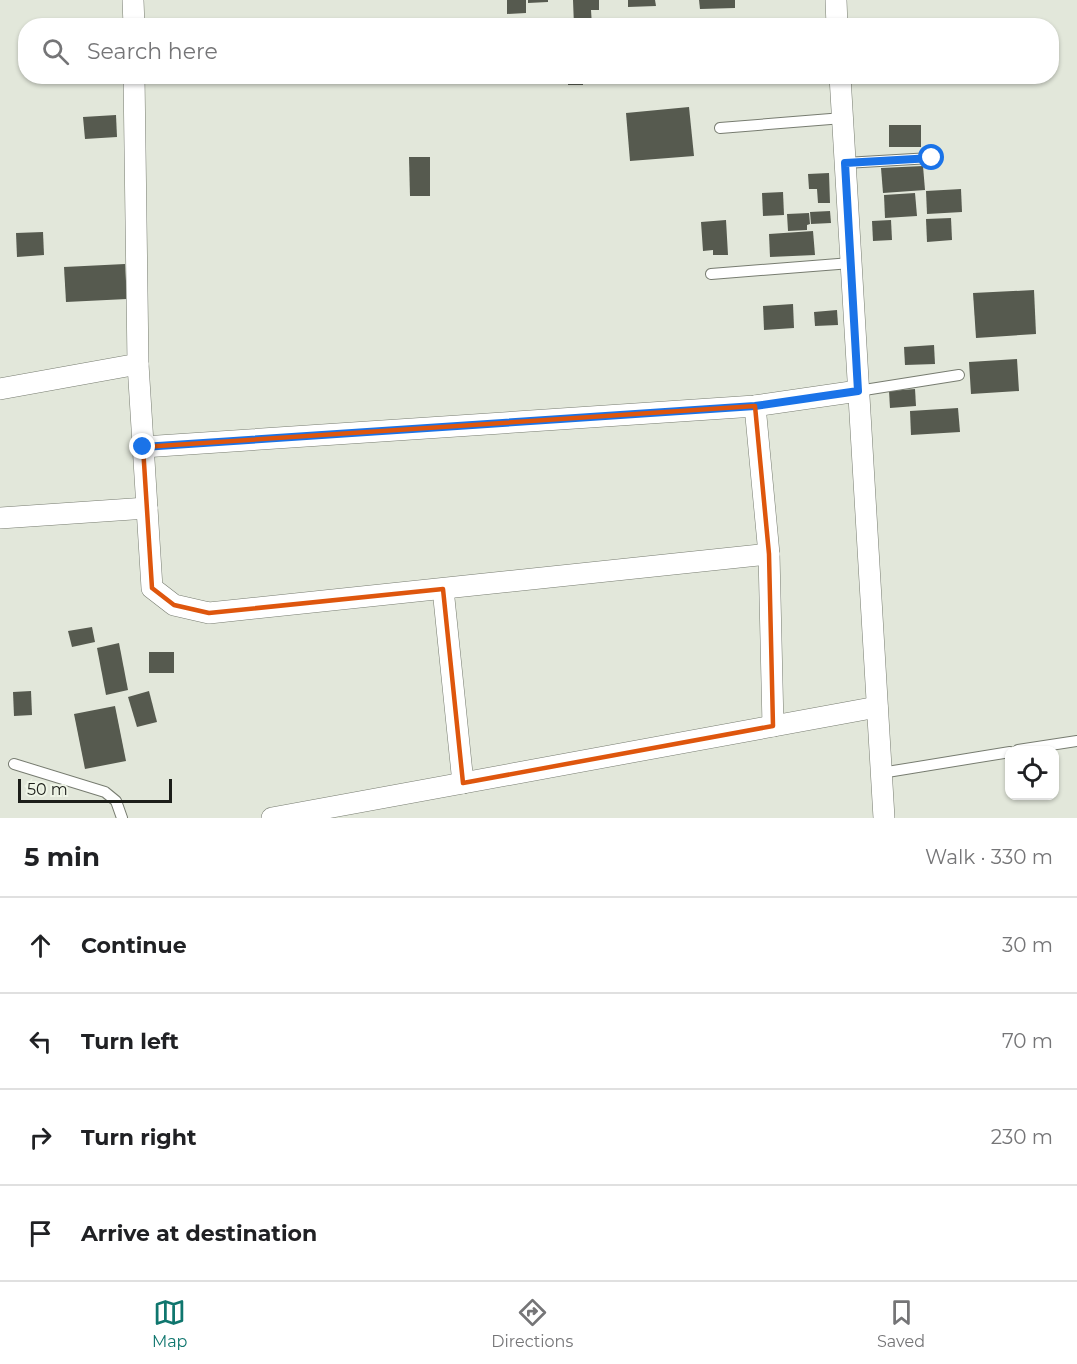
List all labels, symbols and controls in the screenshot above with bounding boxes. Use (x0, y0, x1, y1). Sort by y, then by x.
search box (18, 18, 1059, 84)
icon: search (39, 35, 72, 68)
text: Search here (87, 38, 218, 65)
route start (918, 144, 944, 170)
route end (129, 433, 155, 459)
map controls (1005, 746, 1059, 800)
button: locate (1005, 746, 1059, 800)
scale bar (18, 776, 172, 804)
text: 50 m (27, 780, 68, 799)
text: 5 min (24, 841, 100, 873)
text: Walk · 330 m (925, 845, 1053, 869)
icon: ahead (24, 929, 57, 962)
text: Continue (81, 932, 187, 959)
text: 30 m (1002, 933, 1053, 957)
icon: left (24, 1025, 57, 1058)
text: Turn left (81, 1028, 179, 1055)
text: 70 m (1002, 1029, 1053, 1053)
icon: right (24, 1121, 57, 1154)
text: Turn right (81, 1124, 196, 1151)
text: 230 m (991, 1125, 1053, 1149)
icon: arrive (24, 1217, 57, 1250)
text: Arrive at destination (81, 1220, 317, 1247)
tab: Map (152, 1296, 187, 1351)
tab: Directions (491, 1296, 573, 1351)
tab: Saved (877, 1296, 925, 1351)

